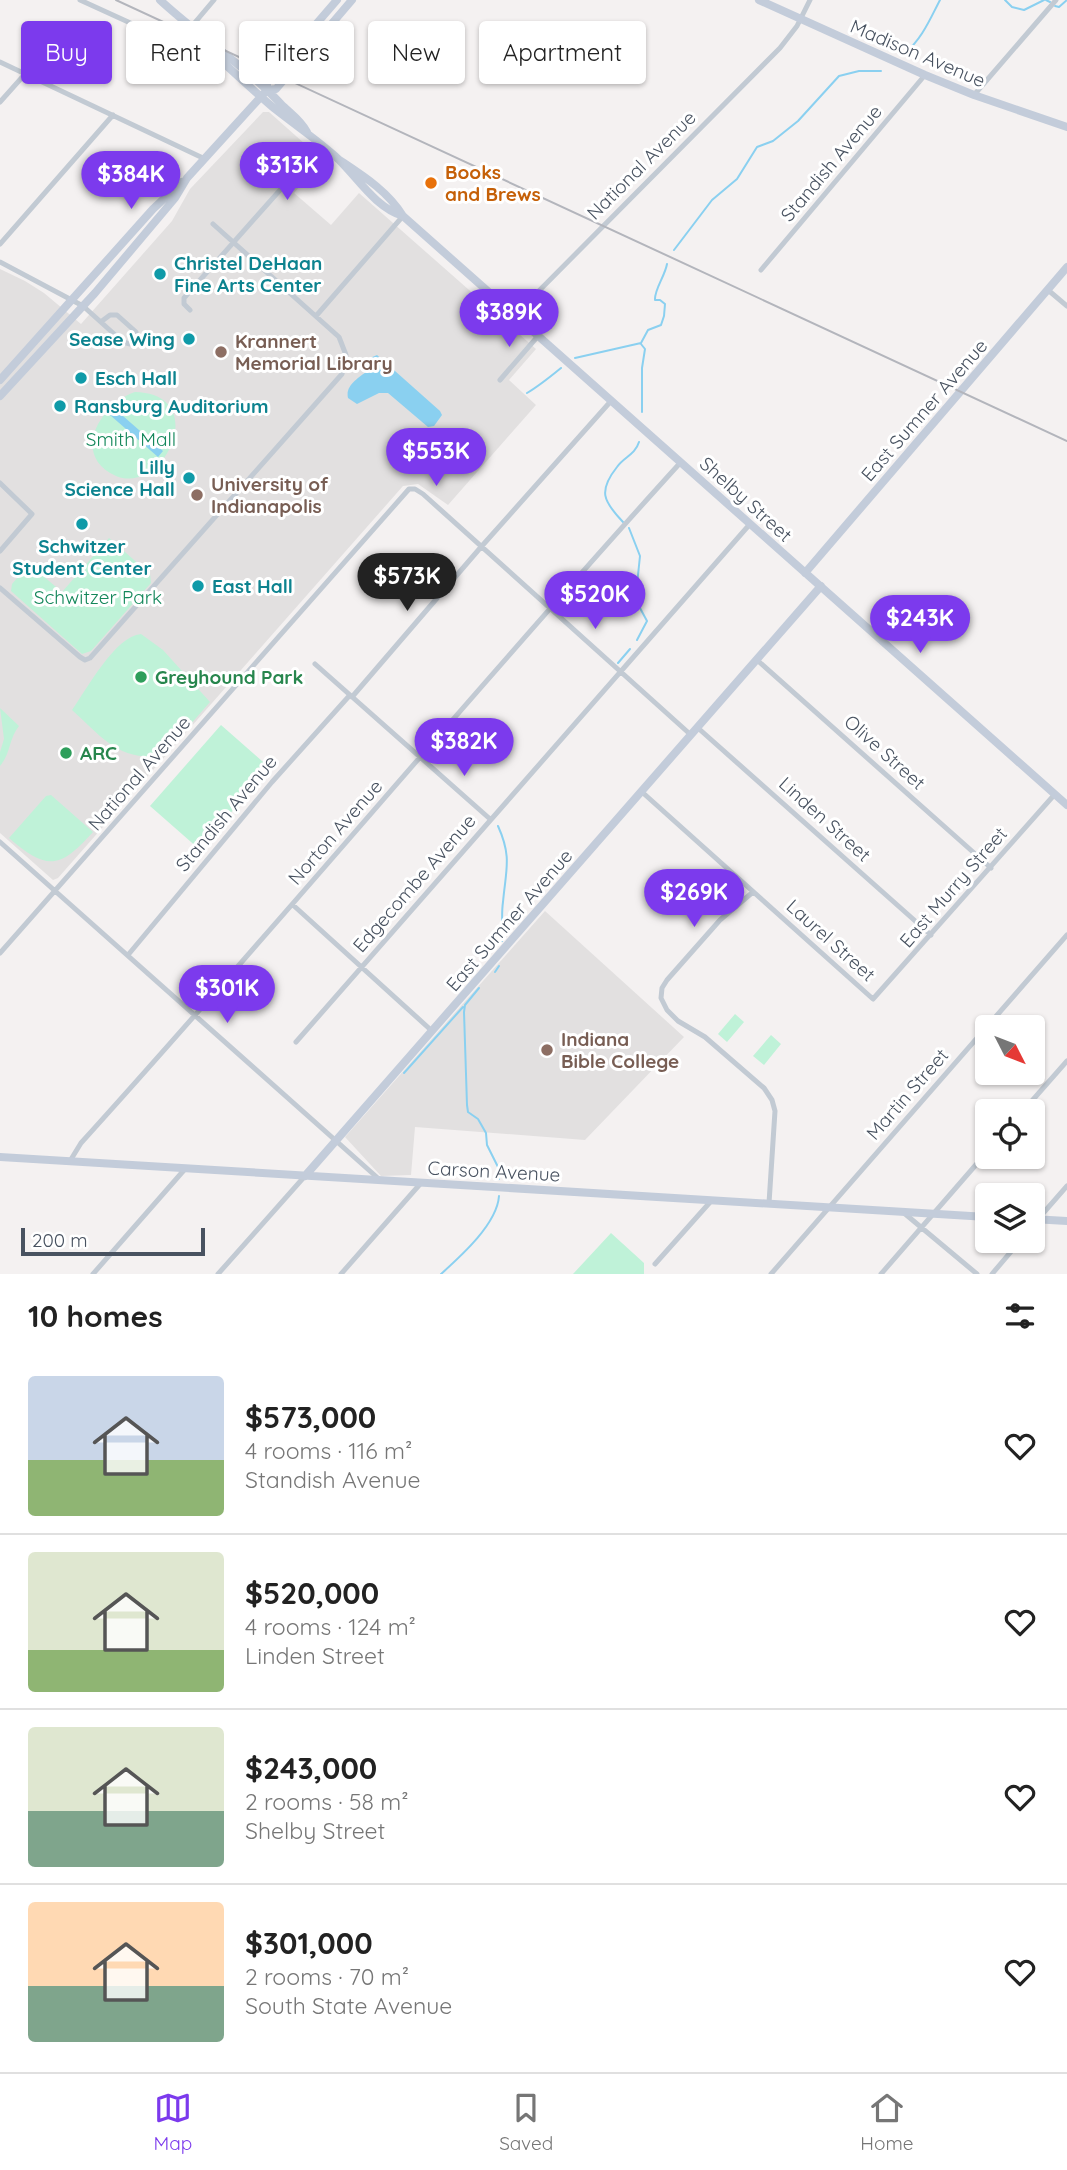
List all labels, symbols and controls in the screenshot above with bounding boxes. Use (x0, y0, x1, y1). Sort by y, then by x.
street label: Madison Avenue (847, 14, 989, 92)
chip: Buy (21, 21, 112, 84)
chip: Rent (126, 21, 225, 84)
chip: Filters (239, 21, 354, 84)
chip: New (368, 21, 465, 84)
chip: Apartment (479, 21, 646, 84)
street label: Standish Avenue (775, 100, 887, 226)
street label: National Avenue (581, 105, 701, 225)
pin: $313K (238, 142, 336, 202)
text: $313K (256, 150, 318, 179)
pin: $384K (82, 152, 180, 211)
text: $384K (97, 159, 165, 188)
place label: Books and Brews (445, 160, 541, 206)
marker: Books and Brews (423, 175, 439, 191)
place label: Christel DeHaan Fine Arts Center (174, 251, 322, 297)
marker: Christel DeHaan Fine Arts Center (152, 266, 168, 282)
pin: $389K (460, 290, 558, 349)
text: $389K (476, 297, 542, 326)
place label: Sease Wing (69, 327, 175, 351)
place label: Krannert Memorial Library (235, 329, 393, 375)
marker: Sease Wing (181, 331, 197, 347)
street label: East Sumner Avenue (856, 334, 992, 486)
marker: Krannert Memorial Library (213, 344, 229, 360)
place label: Esch Hall (95, 366, 177, 390)
marker: Esch Hall (73, 370, 89, 386)
place label: Ransburg Auditorium (74, 394, 269, 418)
marker: Ransburg Auditorium (52, 398, 68, 414)
park label: Smith Mall (86, 427, 176, 451)
pin: $553K (387, 428, 485, 488)
text: $553K (402, 436, 470, 465)
street label: Shelby Street (695, 451, 797, 547)
place label: Lilly Science Hall (64, 455, 175, 501)
marker: Lilly Science Hall (181, 470, 197, 486)
place label: University of Indianapolis (211, 472, 329, 518)
marker: University of Indianapolis (189, 487, 205, 503)
marker: Schwitzer Student Center (74, 516, 90, 532)
place label: Schwitzer Student Center (12, 534, 152, 580)
pin: $573K (358, 554, 456, 613)
text: $573K (373, 561, 441, 590)
pin: $520K (546, 572, 644, 631)
place label: East Hall (212, 574, 293, 598)
marker: East Hall (190, 578, 206, 594)
text: $520K (560, 579, 630, 608)
park label: Schwitzer Park (34, 585, 162, 609)
pin: $243K (871, 596, 969, 655)
text: $243K (886, 603, 954, 632)
place label: Greyhound Park (155, 665, 304, 689)
marker: Greyhound Park (133, 669, 149, 685)
street label: Olive Street (840, 709, 930, 795)
street label: National Avenue (83, 711, 195, 835)
pin: $382K (415, 718, 513, 778)
text: $382K (431, 726, 497, 755)
place label: ARC (80, 741, 117, 765)
marker: ARC (58, 745, 74, 761)
street label: Standish Avenue (170, 750, 282, 876)
street label: Linden Street (774, 771, 876, 867)
street label: Norton Avenue (283, 774, 387, 890)
street label: Edgecombe Avenue (347, 809, 481, 957)
street label: East Murry Street (894, 822, 1012, 952)
street label: East Sumner Avenue (441, 844, 577, 996)
pin: $269K (645, 870, 743, 929)
text: $269K (660, 877, 728, 906)
street label: Laurel Street (782, 894, 880, 986)
pin: $301K (178, 965, 276, 1025)
text: $301K (195, 973, 259, 1002)
north arrow (975, 1015, 1045, 1085)
map controls (975, 1015, 1045, 1253)
place label: Indiana Bible College (561, 1027, 679, 1073)
marker: Indiana Bible College (539, 1042, 555, 1058)
street label: Martin Street (861, 1043, 953, 1145)
button: locate (975, 1099, 1045, 1169)
street label: Carson Avenue (427, 1156, 561, 1186)
button: layers (975, 1183, 1045, 1253)
scale bar (21, 1225, 205, 1257)
text: 200 m (32, 1228, 88, 1252)
text: 10 homes (28, 1297, 163, 1335)
icon: filters (1001, 1297, 1039, 1335)
text: $573,000 (245, 1398, 376, 1436)
icon: home (84, 1404, 168, 1488)
icon: heart (1001, 1427, 1039, 1465)
text: 4 rooms · 116 m² (245, 1436, 412, 1465)
text: Standish Avenue (245, 1465, 421, 1494)
text: $520,000 (245, 1574, 379, 1612)
icon: home (84, 1580, 168, 1664)
icon: heart (1001, 1603, 1039, 1641)
text: 4 rooms · 124 m² (245, 1612, 416, 1641)
text: Linden Street (245, 1641, 385, 1670)
text: $243,000 (245, 1749, 377, 1787)
icon: home (84, 1755, 168, 1839)
icon: heart (1001, 1778, 1039, 1816)
text: 2 rooms · 58 m² (245, 1787, 408, 1816)
text: Shelby Street (245, 1816, 385, 1845)
text: $301,000 (245, 1924, 373, 1962)
icon: home (84, 1930, 168, 2014)
icon: heart (1001, 1953, 1039, 1991)
text: 2 rooms · 70 m² (245, 1962, 409, 1991)
text: South State Avenue (245, 1991, 452, 2020)
tab: Map (153, 2089, 192, 2155)
tab: Saved (499, 2089, 553, 2155)
tab: Home (860, 2089, 914, 2155)

